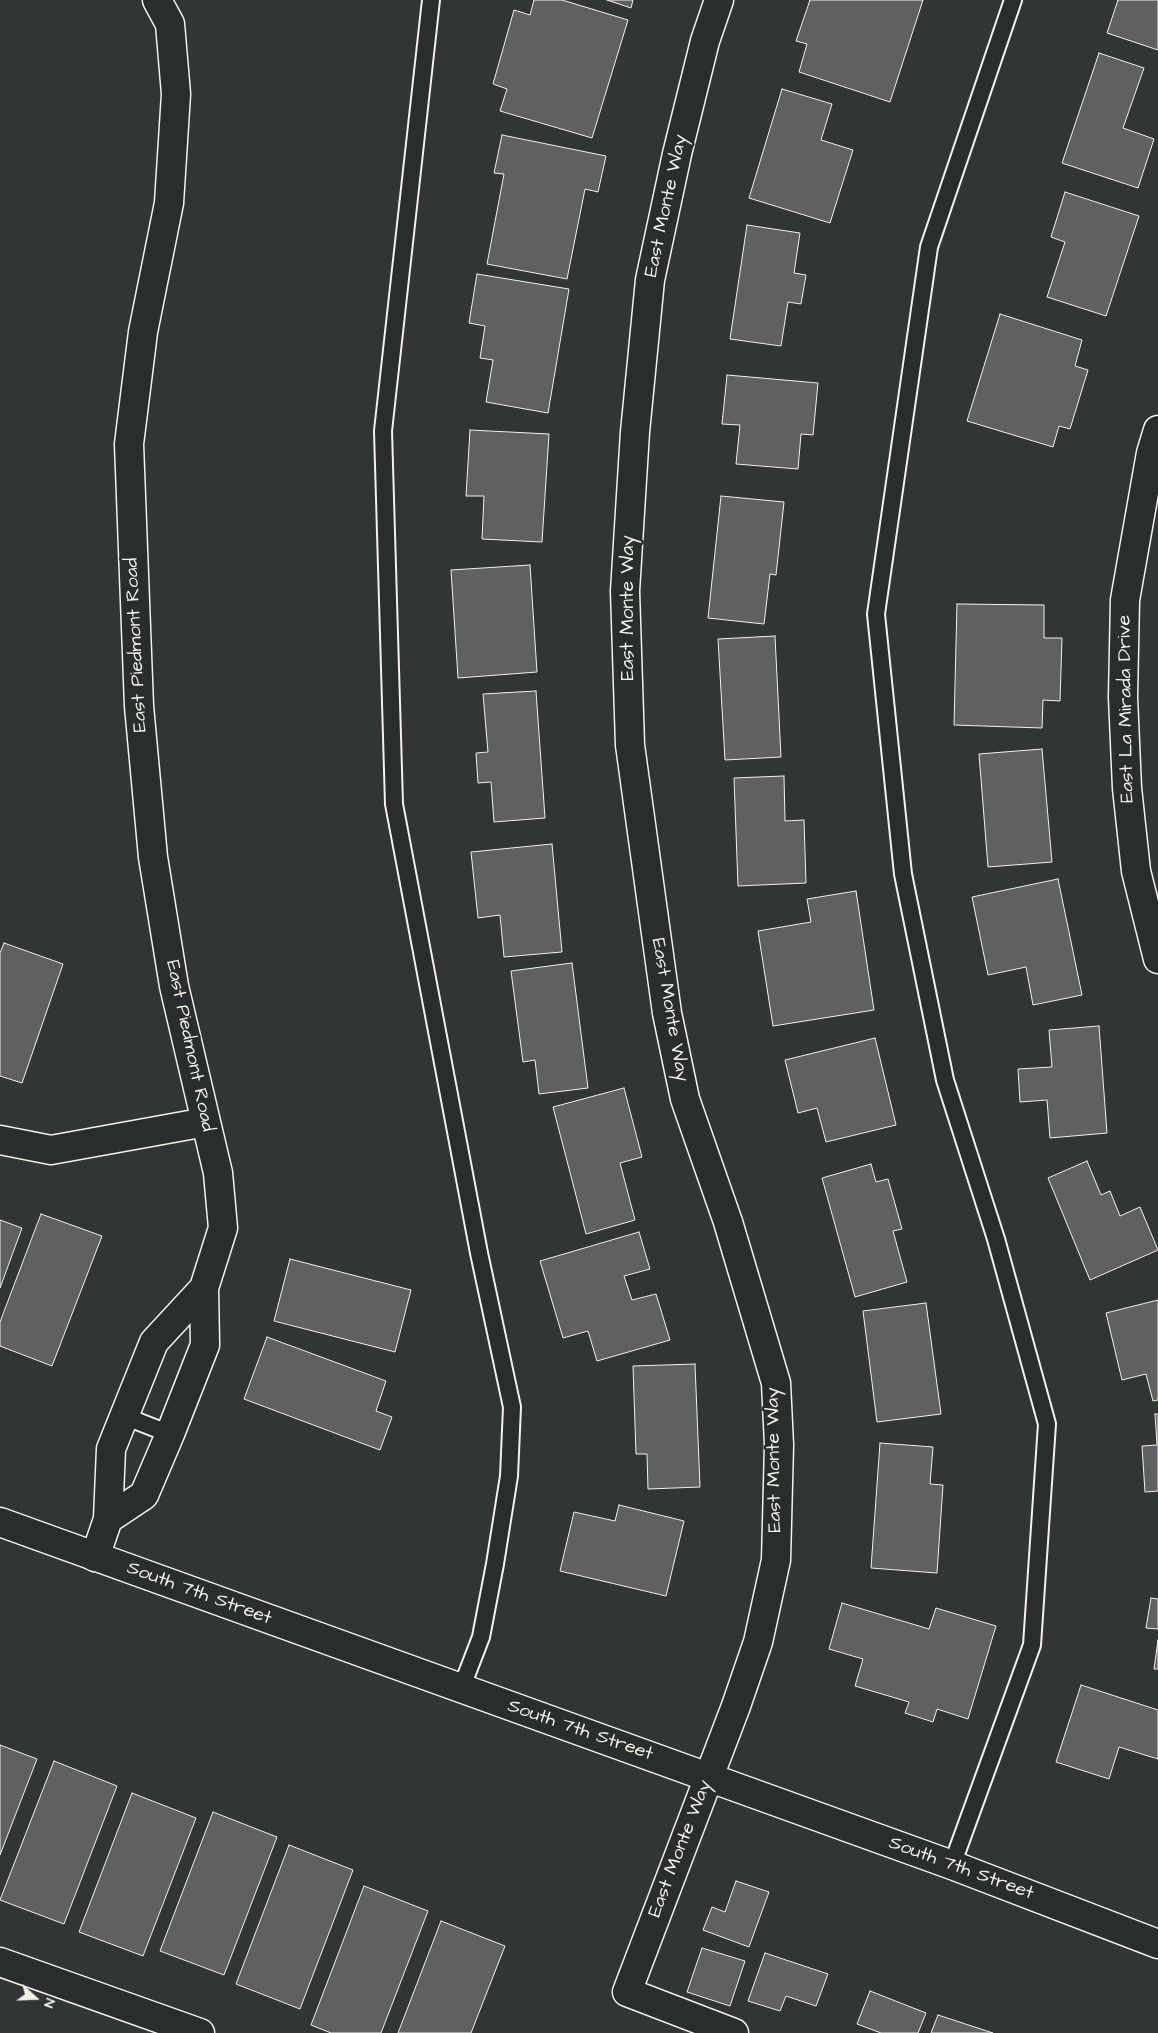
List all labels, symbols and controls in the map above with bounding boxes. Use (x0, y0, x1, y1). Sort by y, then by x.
street label: East Monte Way (641, 133, 693, 279)
street label: East Monte Way (618, 535, 640, 681)
street label: East Piedmont Road (121, 557, 153, 733)
street label: East La Mirada Drive (1114, 615, 1140, 803)
street label: East Monte Way (645, 937, 693, 1083)
street label: East Piedmont Road (160, 958, 218, 1134)
street label: East Monte Way (762, 1387, 788, 1533)
street label: South 7th Street (124, 1557, 274, 1631)
street label: South 7th Street (504, 1695, 656, 1767)
street label: East Monte Way (644, 1777, 718, 1921)
street label: South 7th Street (886, 1832, 1036, 1906)
north arrow (10, 1973, 60, 2023)
text: N (38, 1996, 60, 2011)

